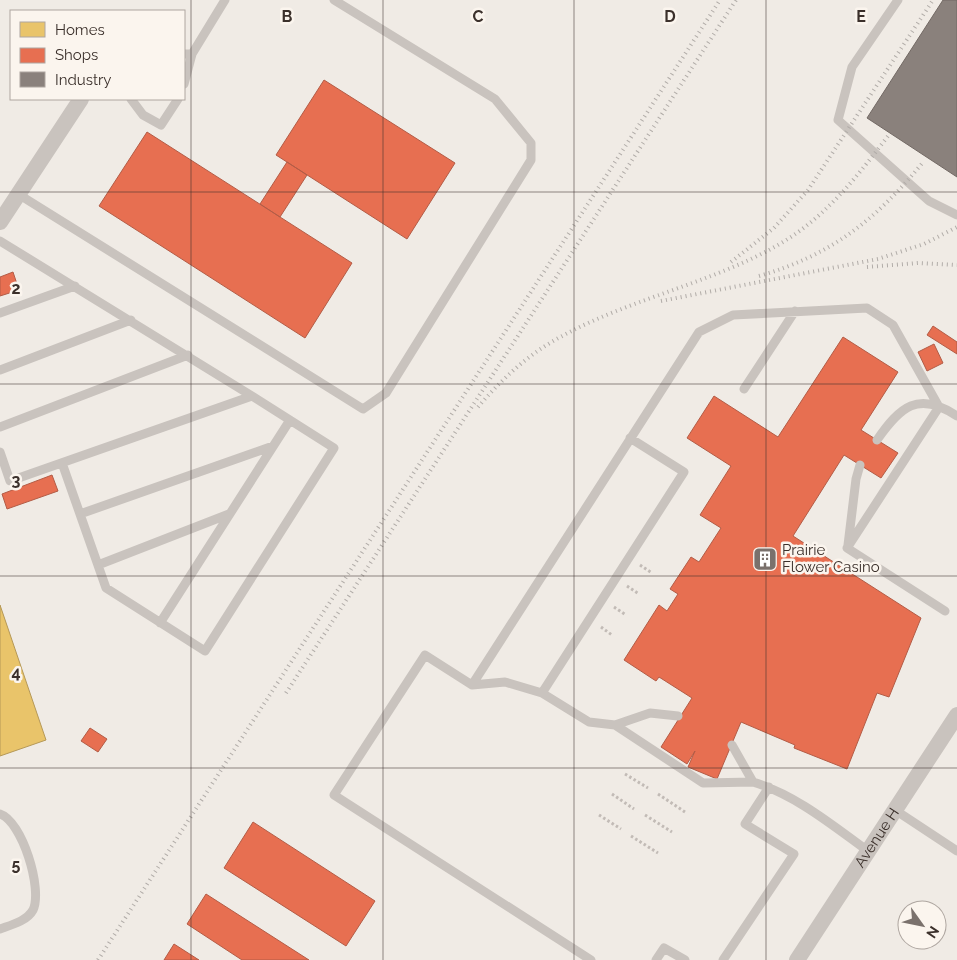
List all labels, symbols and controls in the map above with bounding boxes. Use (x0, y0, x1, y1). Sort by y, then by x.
text: B (282, 7, 293, 26)
text: C (473, 7, 484, 26)
text: D (664, 7, 676, 26)
text: E (856, 7, 866, 26)
legend (10, 10, 185, 100)
text: Homes (55, 21, 105, 39)
text: Shops (55, 46, 98, 64)
text: Industry (55, 71, 111, 89)
text: 2 (11, 279, 21, 298)
text: 3 (12, 471, 21, 490)
place label: Prairie Flower Casino (782, 541, 880, 576)
building icon: Prairie Flower Casino (752, 546, 778, 572)
text: 4 (11, 663, 21, 682)
street label: Avenue H (851, 805, 903, 871)
text: 5 (12, 855, 21, 874)
north arrow (897, 900, 947, 950)
text: N (923, 923, 943, 941)

